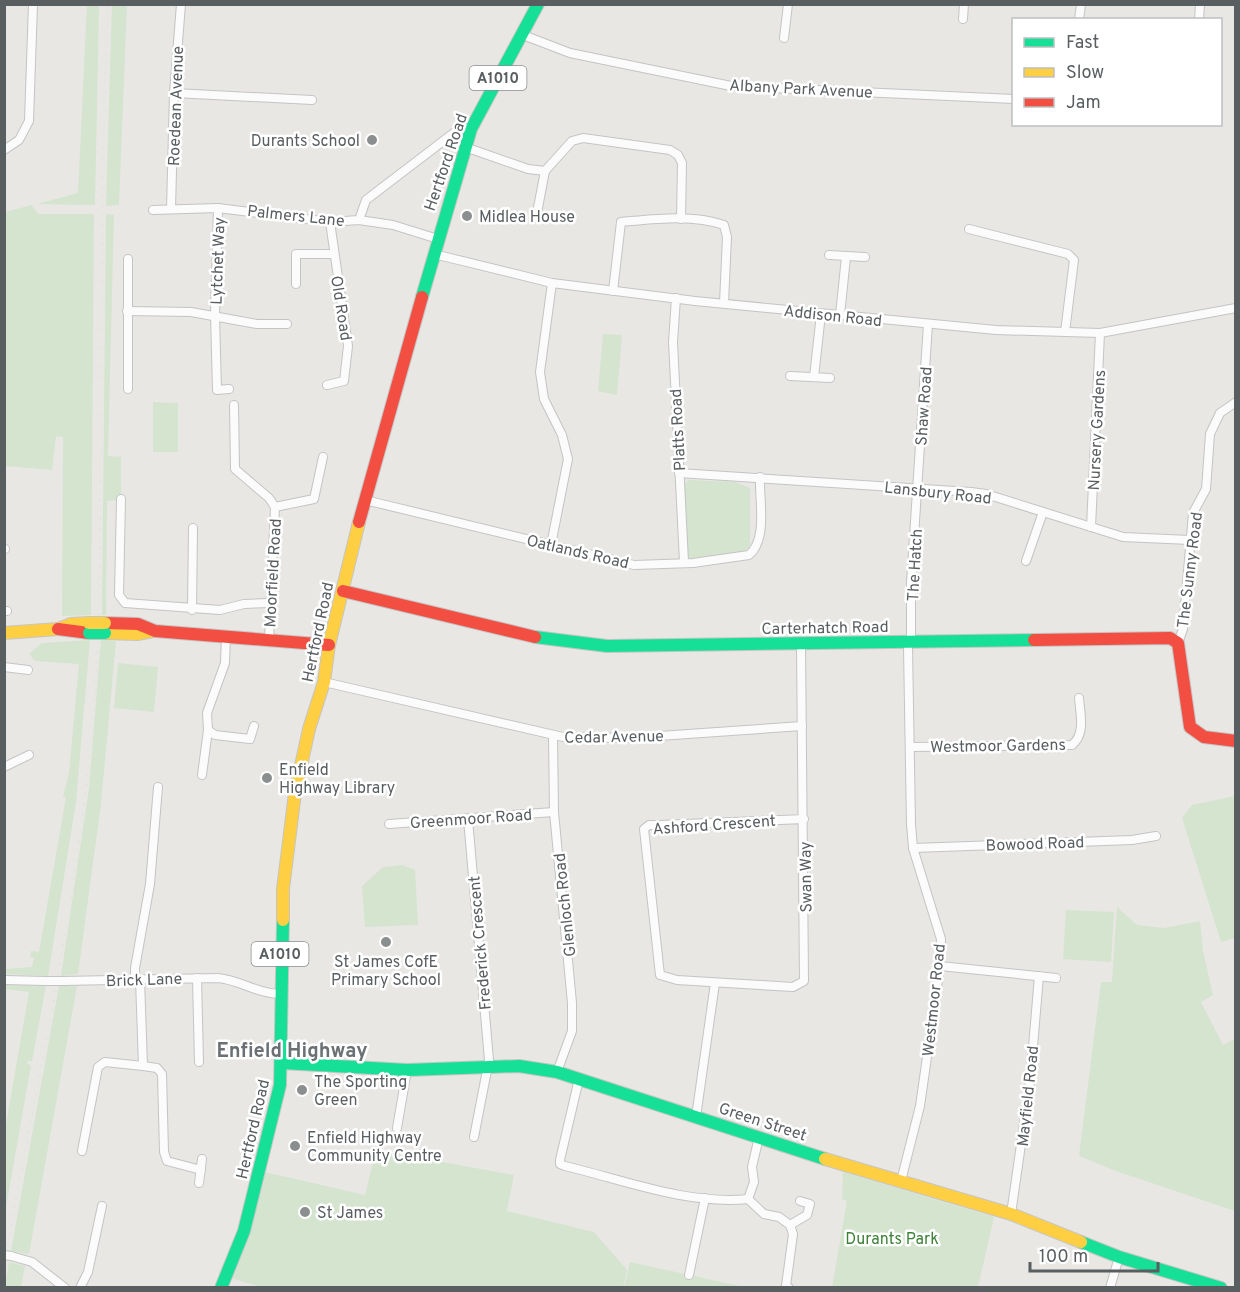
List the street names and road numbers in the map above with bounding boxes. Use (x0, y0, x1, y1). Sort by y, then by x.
street label: Roedean Avenue (165, 46, 189, 166)
road number: A1010 (470, 66, 526, 90)
street label: Albany Park Avenue (729, 76, 873, 104)
street label: Hertford Road (421, 111, 473, 214)
street label: Palmers Lane (246, 202, 345, 232)
street label: Lytchet Way (207, 217, 231, 305)
street label: Old Road (325, 274, 355, 342)
street label: Addison Road (783, 302, 883, 332)
street label: Shaw Road (912, 366, 938, 446)
street label: Nursery Gardens (1085, 369, 1111, 491)
street label: Platts Road (667, 388, 691, 472)
street label: Lansbury Road (883, 478, 992, 510)
street label: The Sunny Road (1174, 511, 1208, 630)
street label: Moorfield Road (261, 518, 287, 628)
street label: The Hatch (904, 528, 928, 602)
street label: Oatlands Road (524, 531, 631, 574)
street label: Hertford Road (299, 581, 339, 684)
street label: Carterhatch Road (761, 618, 889, 640)
street label: Cedar Avenue (564, 727, 664, 749)
street label: Westmoor Gardens (930, 736, 1066, 758)
street label: Greenmoor Road (409, 806, 533, 834)
street label: Ashford Crescent (652, 812, 776, 840)
street label: Bowood Road (985, 833, 1085, 857)
street label: Swan Way (796, 841, 818, 913)
street label: Glenloch Road (551, 852, 581, 958)
street label: Frederick Crescent (465, 875, 497, 1011)
road number: A1010 (252, 942, 308, 966)
street label: Westmoor Road (919, 943, 951, 1058)
street label: Brick Lane (106, 970, 183, 992)
street label: Mayfield Road (1014, 1045, 1044, 1148)
street label: Hertford Road (233, 1078, 275, 1181)
street label: Green Street (716, 1099, 809, 1147)

